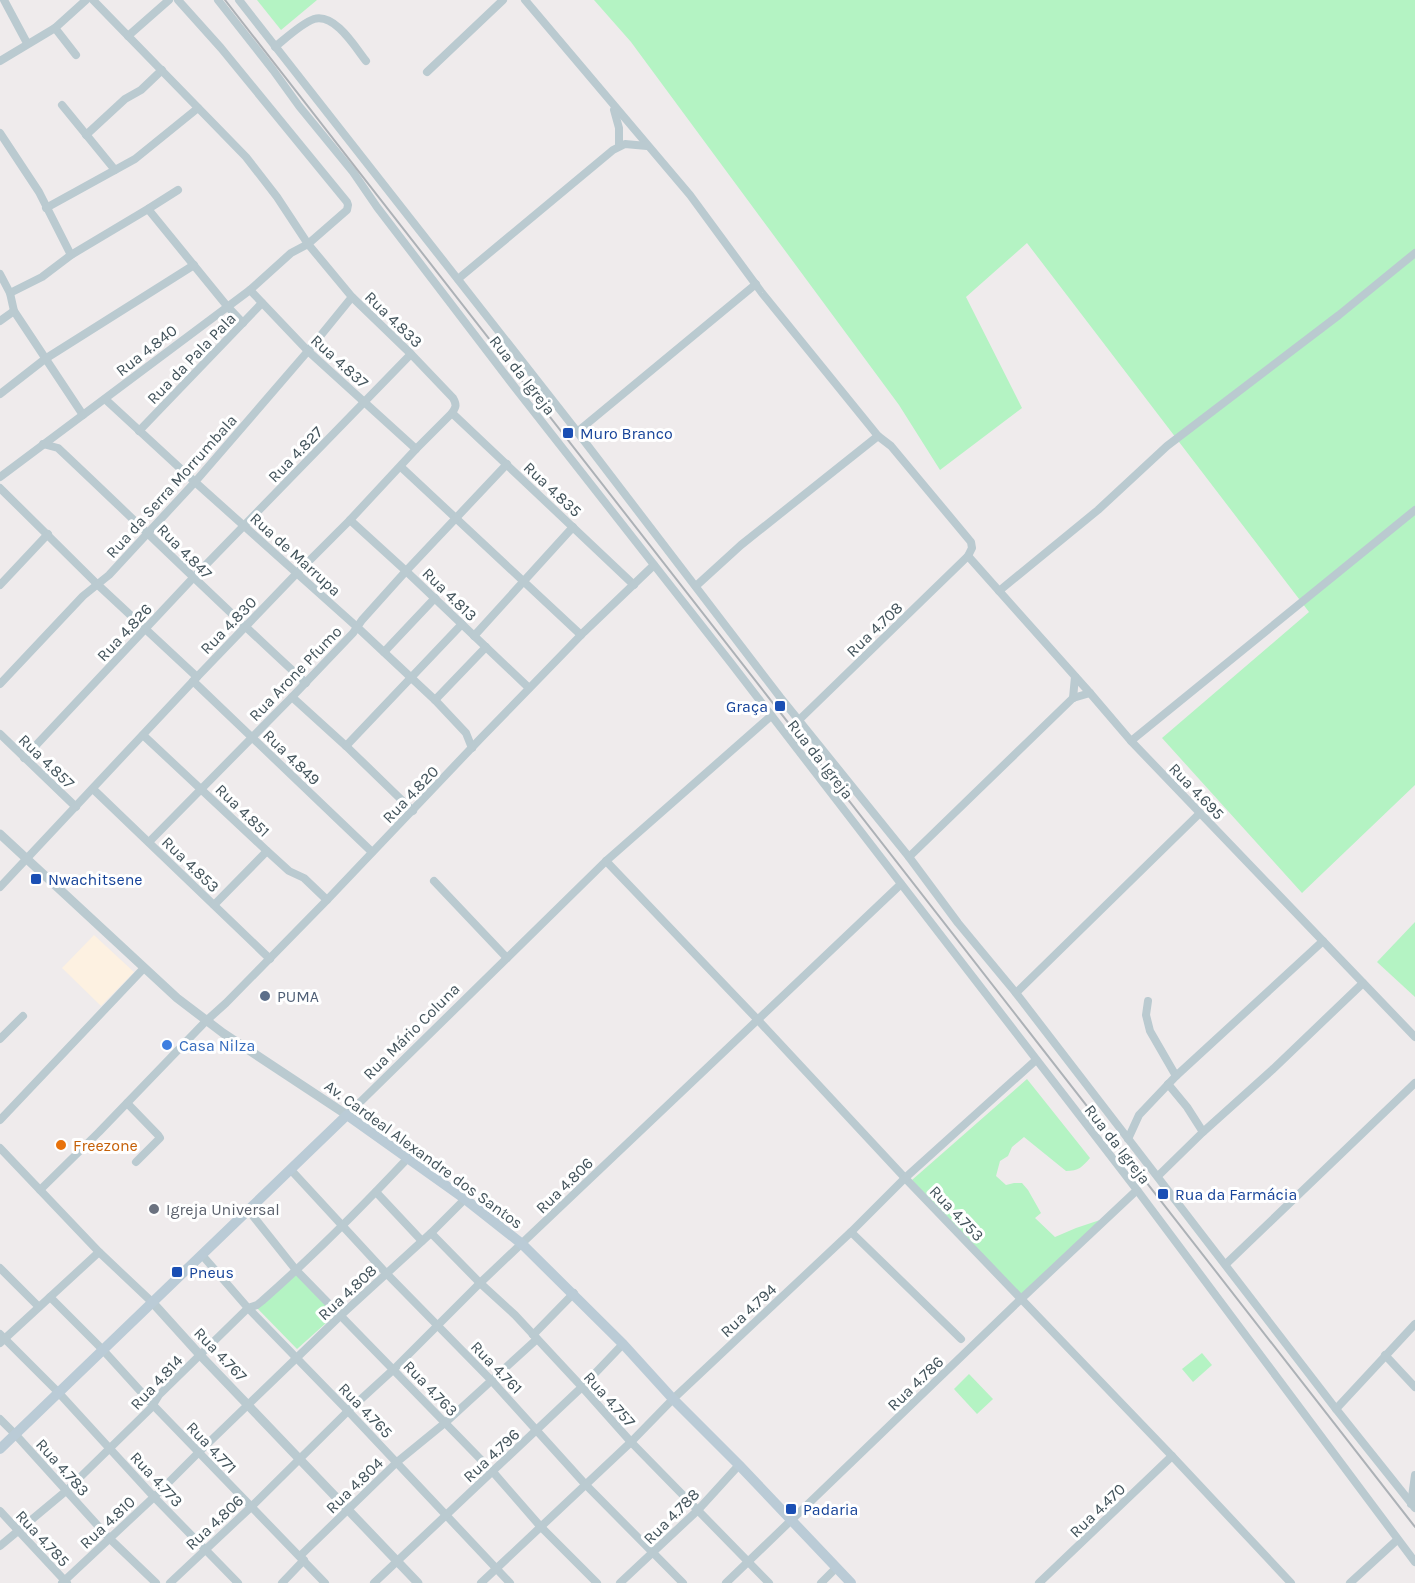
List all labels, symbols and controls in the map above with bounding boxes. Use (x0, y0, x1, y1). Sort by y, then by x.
street label: Rua 4.833 (361, 287, 426, 351)
street label: Rua da Pala Pala (143, 309, 240, 408)
street label: Rua 4.840 (112, 321, 181, 380)
street label: Rua 4.837 (307, 331, 373, 392)
street label: Rua da Igreja (486, 332, 559, 419)
street label: Rua da Serra Morrumbala (102, 411, 241, 562)
street label: Rua 4.827 (264, 422, 327, 486)
place label: Muro Branco (580, 424, 673, 443)
marker: Muro Branco (561, 426, 575, 440)
street label: Rua 4.835 (520, 458, 586, 521)
street label: Rua de Marrupa (246, 509, 345, 600)
street label: Rua 4.847 (153, 520, 217, 583)
street label: Rua 4.813 (418, 564, 481, 625)
street label: Rua 4.830 (196, 593, 260, 658)
street label: Rua 4.708 (842, 598, 906, 661)
street label: Rua 4.826 (93, 599, 156, 665)
street label: Rua Arone Pfumo (245, 622, 346, 725)
place label: Graça (726, 697, 768, 716)
marker: Graça (773, 699, 787, 713)
street label: Rua da Igreja (784, 716, 857, 803)
street label: Rua 4.849 (259, 726, 324, 789)
street label: Rua 4.857 (15, 730, 79, 793)
street label: Rua 4.695 (1165, 759, 1228, 824)
street label: Rua 4.820 (378, 762, 442, 827)
street label: Rua 4.851 (212, 780, 274, 841)
street label: Rua 4.853 (158, 832, 223, 896)
place label: Nwachitsene (48, 870, 143, 889)
marker: Nwachitsene (29, 872, 43, 886)
street label: Rua Mário Coluna (359, 979, 464, 1084)
place label: PUMA (277, 987, 319, 1006)
marker: PUMA (258, 989, 272, 1003)
place label: Casa Nilza (179, 1036, 255, 1055)
marker: Casa Nilza (160, 1038, 174, 1052)
street label: Av. Cardeal Alexandre dos Santos (321, 1076, 526, 1233)
street label: Rua da Igreja (1081, 1101, 1154, 1188)
place label: Freezone (73, 1136, 138, 1155)
marker: Freezone (54, 1138, 68, 1152)
street label: Rua 4.806 (532, 1153, 597, 1217)
street label: Rua 4.753 (926, 1182, 988, 1245)
place label: Rua da Farmácia (1175, 1185, 1297, 1204)
marker: Rua da Farmácia (1156, 1187, 1170, 1201)
place label: Igreja Universal (166, 1200, 280, 1219)
marker: Igreja Universal (147, 1202, 161, 1216)
street label: Rua 4.808 (314, 1261, 381, 1324)
place label: Pneus (189, 1263, 234, 1282)
marker: Pneus (170, 1265, 184, 1279)
street label: Rua 4.794 (716, 1280, 780, 1341)
street label: Rua 4.767 (190, 1323, 251, 1386)
street label: Rua 4.761 (467, 1337, 526, 1398)
street label: Rua 4.814 (126, 1351, 187, 1414)
street label: Rua 4.786 (883, 1352, 947, 1415)
street label: Rua 4.763 (399, 1357, 462, 1420)
street label: Rua 4.757 (580, 1368, 640, 1431)
street label: Rua 4.765 (335, 1379, 397, 1442)
street label: Rua 4.771 (183, 1418, 241, 1477)
street label: Rua 4.796 (459, 1425, 523, 1486)
street label: Rua 4.783 (32, 1435, 93, 1500)
street label: Rua 4.773 (126, 1448, 187, 1511)
street label: Rua 4.804 (322, 1453, 387, 1517)
street label: Rua 4.470 (1066, 1479, 1129, 1541)
street label: Rua 4.788 (640, 1485, 703, 1548)
street label: Rua 4.806 (181, 1491, 247, 1554)
street label: Rua 4.810 (76, 1492, 139, 1553)
place label: Padaria (803, 1500, 858, 1519)
marker: Padaria (784, 1502, 798, 1516)
street label: Rua 4.785 (12, 1506, 74, 1571)

